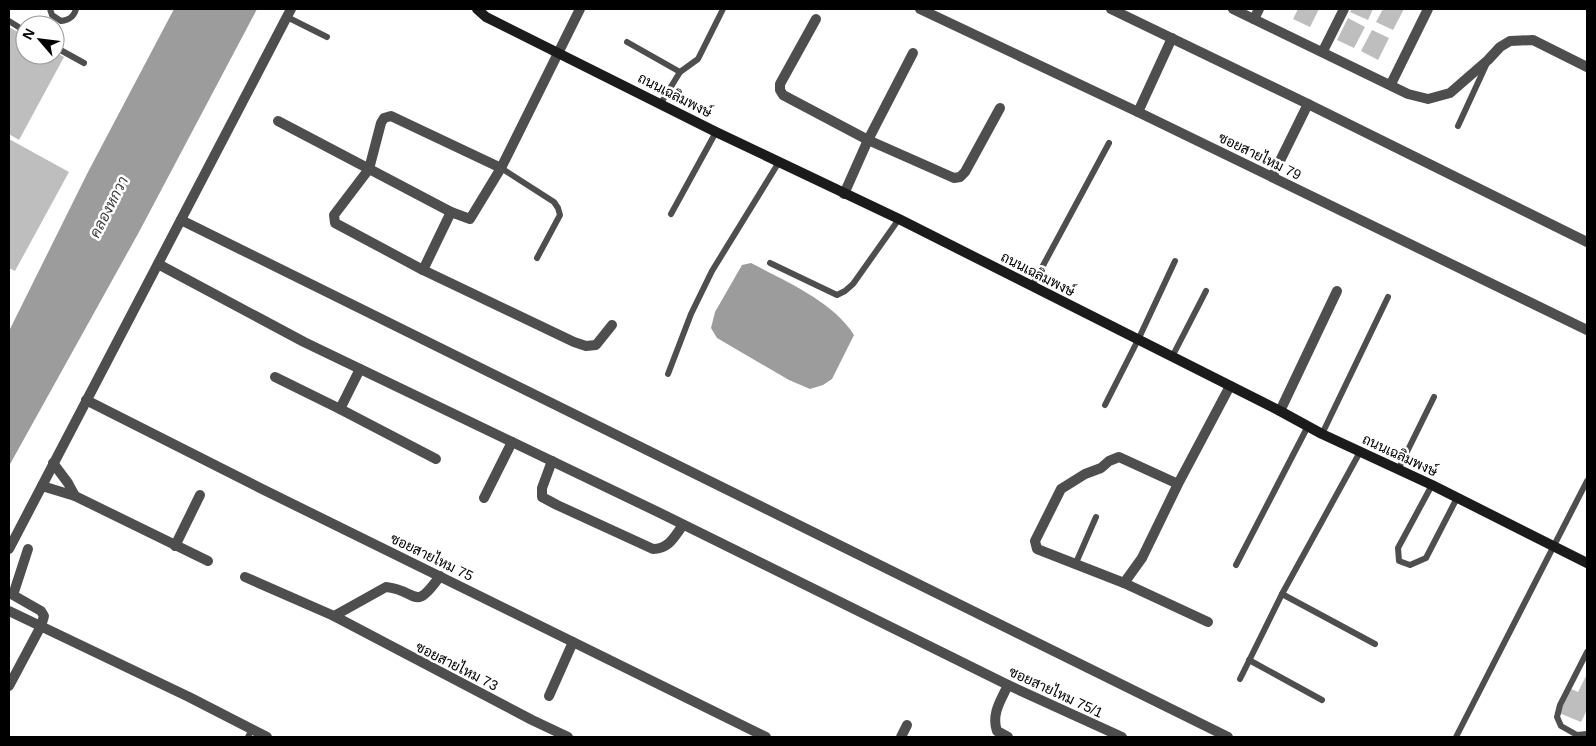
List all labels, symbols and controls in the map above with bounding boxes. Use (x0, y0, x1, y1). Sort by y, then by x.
north arrow (15, 15, 65, 65)
text: N (19, 26, 38, 42)
street label: ถนนเฉลิมพงษ์ (635, 69, 716, 121)
street label: ซอยสายไหม 79 (1216, 129, 1304, 183)
water label: คลองหกวา (86, 173, 131, 240)
street label: ถนนเฉลิมพงษ์ (998, 248, 1079, 300)
street label: ถนนเฉลิมพงษ์ (1360, 430, 1441, 480)
street label: ซอยสายไหม 75 (388, 530, 476, 584)
street label: ซอยสายไหม 73 (413, 638, 501, 694)
street label: ซอยสายไหม 75/1 (1006, 663, 1106, 721)

